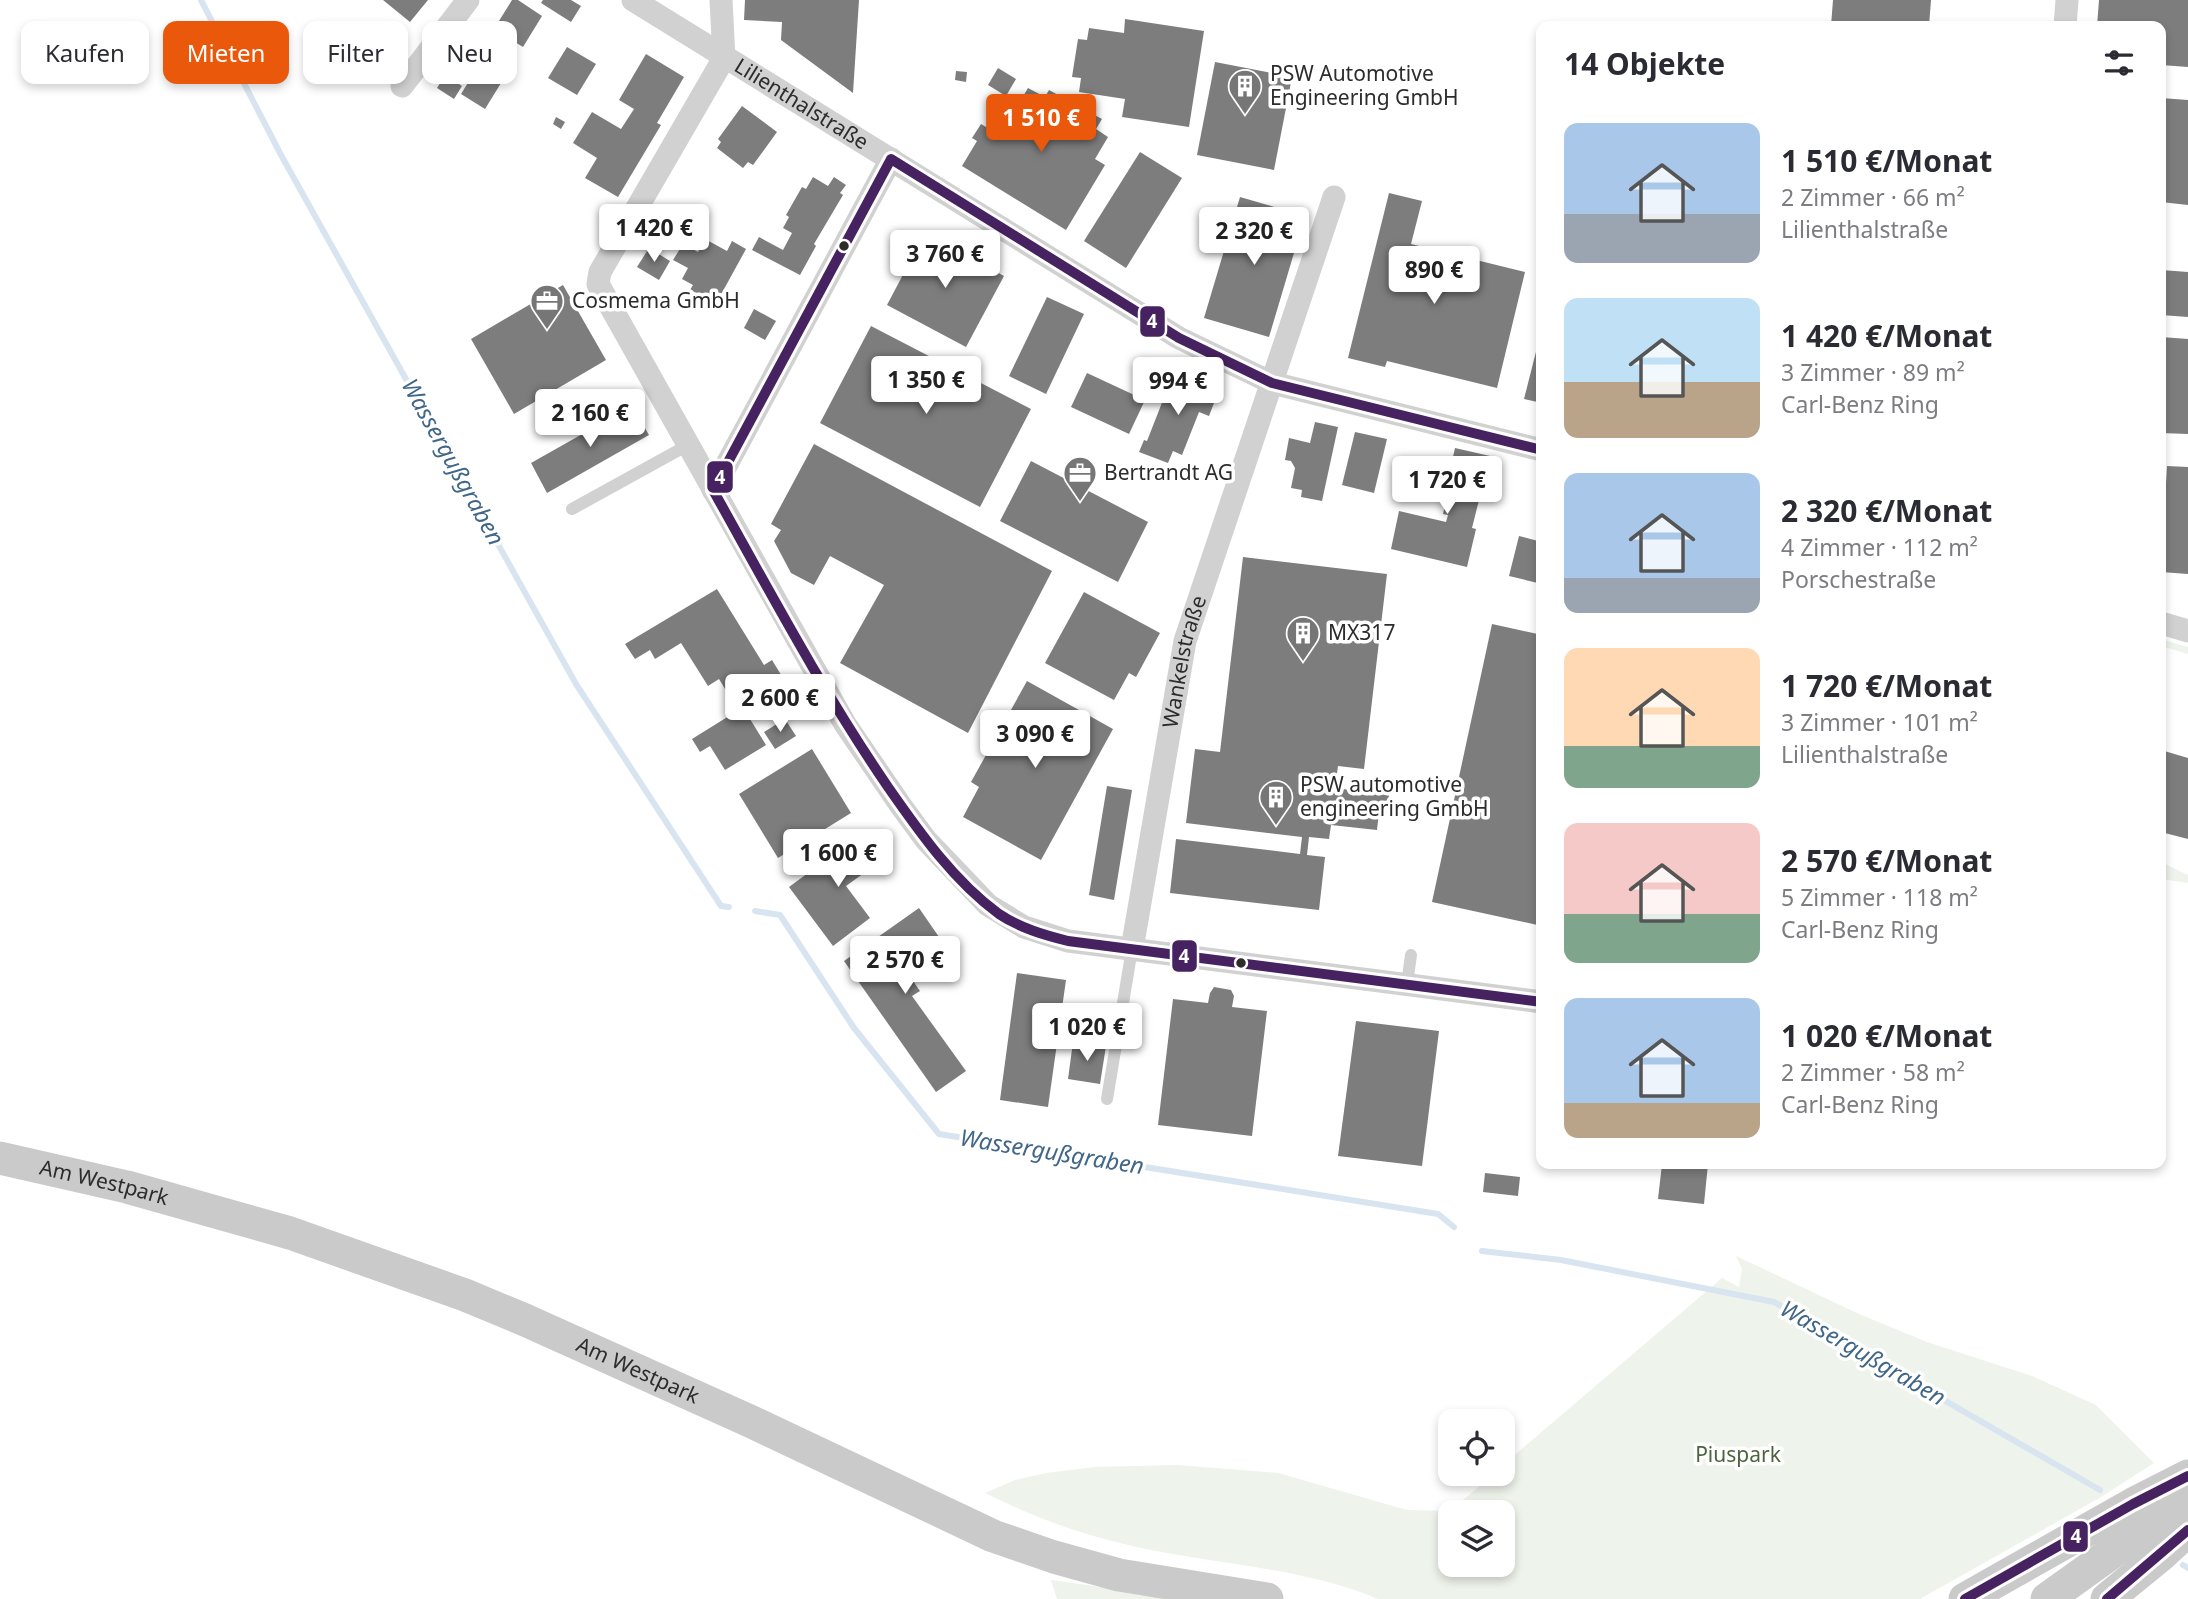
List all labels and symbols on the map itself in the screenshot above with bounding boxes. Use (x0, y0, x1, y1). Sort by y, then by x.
street label: Lilienthalstraße (730, 51, 874, 155)
place label: PSW Automotive Engineering GmbH (1270, 59, 1459, 111)
building icon: PSW Automotive Engineering GmbH (1226, 67, 1264, 116)
pin: 1 510 € (976, 94, 1106, 154)
pin: 1 420 € (589, 204, 719, 264)
pin: 2 320 € (1189, 208, 1319, 267)
pin: 3 760 € (880, 230, 1010, 290)
unlabelled marker (837, 239, 851, 253)
pin: 890 € (1385, 246, 1483, 306)
office icon: Cosmema GmbH (528, 282, 566, 331)
place label: Cosmema GmbH (572, 286, 740, 314)
line badge: 4 (1139, 305, 1166, 338)
text: 4 (1147, 308, 1158, 334)
pin: 1 350 € (861, 356, 991, 416)
pin: 994 € (1129, 358, 1227, 417)
water label: Wassergußgraben (395, 372, 513, 551)
pin: 2 160 € (525, 390, 655, 449)
office icon: Bertrandt AG (1061, 454, 1099, 503)
pin: 1 720 € (1382, 456, 1512, 516)
place label: Bertrandt AG (1104, 458, 1233, 486)
line badge: 4 (706, 460, 734, 494)
text: 4 (715, 464, 726, 490)
street label: Wankelstraße (1155, 592, 1212, 730)
building icon: MX317 (1284, 614, 1322, 663)
place label: MX317 (1328, 618, 1395, 646)
pin: 2 600 € (715, 674, 845, 734)
pin: 3 090 € (970, 710, 1100, 770)
place label: PSW automotive engineering GmbH (1300, 770, 1489, 822)
building icon: PSW automotive engineering GmbH (1257, 778, 1295, 827)
pin: 1 600 € (773, 830, 903, 889)
pin: 2 570 € (840, 936, 970, 996)
line badge: 4 (1171, 939, 1198, 973)
text: 4 (1179, 943, 1190, 969)
unlabelled marker (1234, 956, 1248, 970)
pin: 1 020 € (1022, 1004, 1152, 1063)
water label: Wassergußgraben (958, 1121, 1146, 1181)
street label: Am Westpark (37, 1153, 173, 1211)
water label: Wassergußgraben (1775, 1292, 1952, 1412)
street label: Am Westpark (572, 1330, 705, 1410)
park label: Piuspark (1695, 1440, 1782, 1468)
line badge: 4 (2062, 1520, 2089, 1553)
text: 4 (2071, 1523, 2082, 1549)

